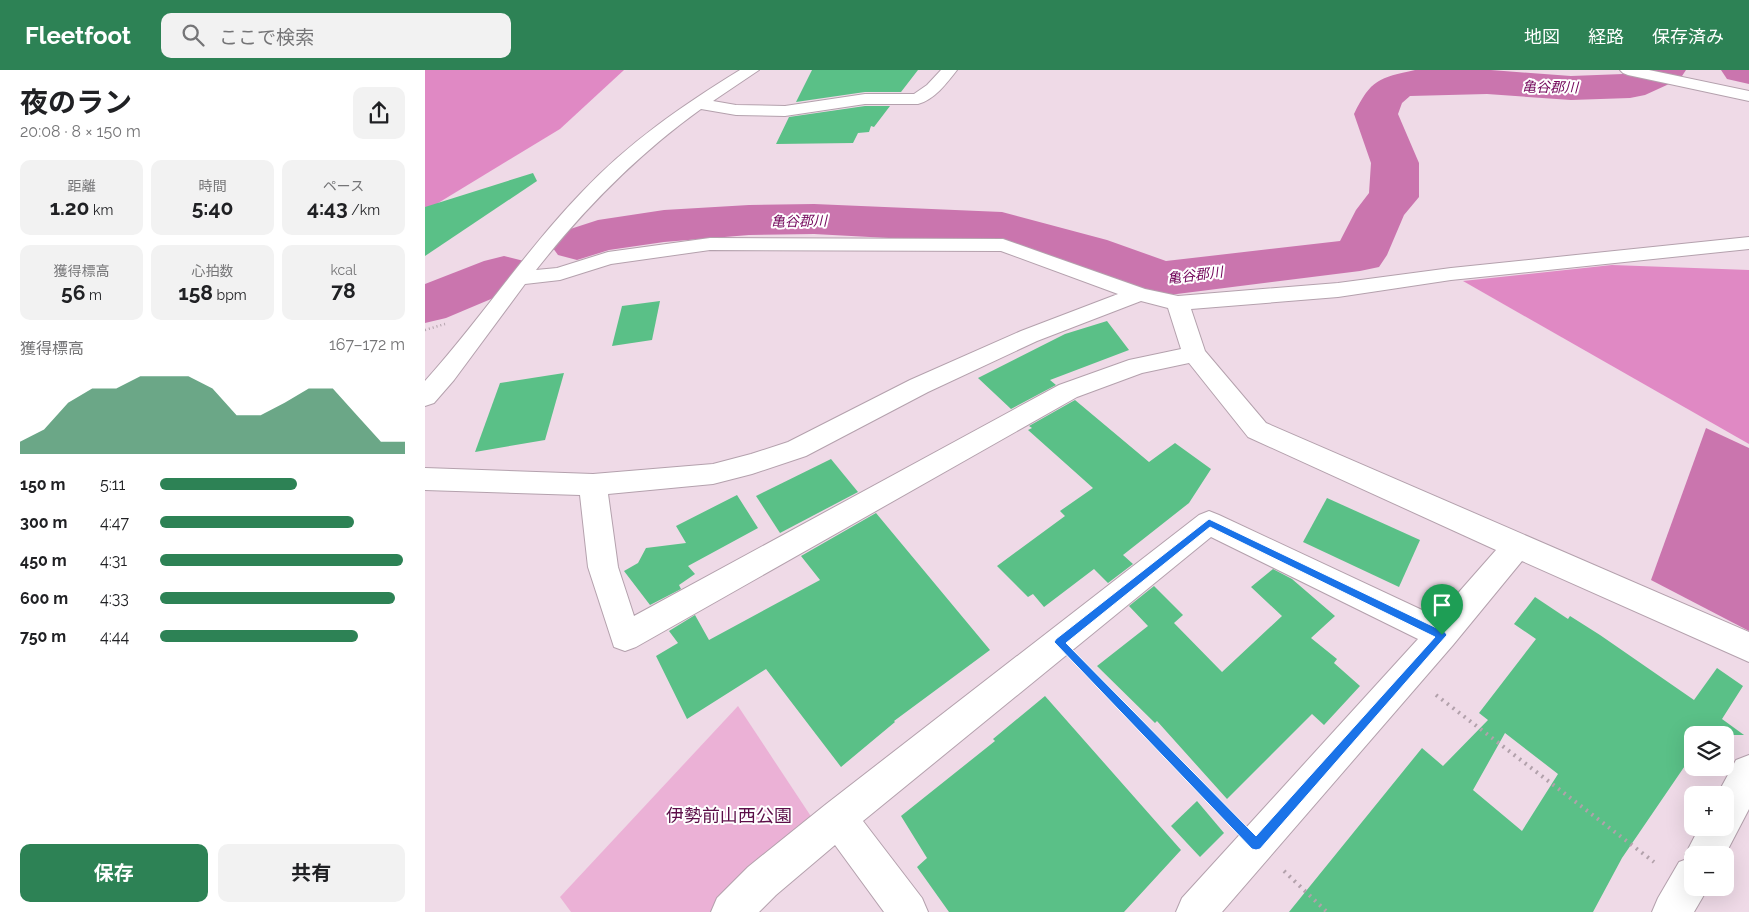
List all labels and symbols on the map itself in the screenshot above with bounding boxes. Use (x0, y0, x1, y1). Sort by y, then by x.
water label: 亀谷郡川 (1522, 79, 1580, 96)
water label: 亀谷郡川 (771, 212, 829, 229)
water label: 亀谷郡川 (1166, 263, 1226, 286)
pin (1421, 584, 1463, 635)
park label: 伊勢前山西公園 (666, 805, 792, 826)

